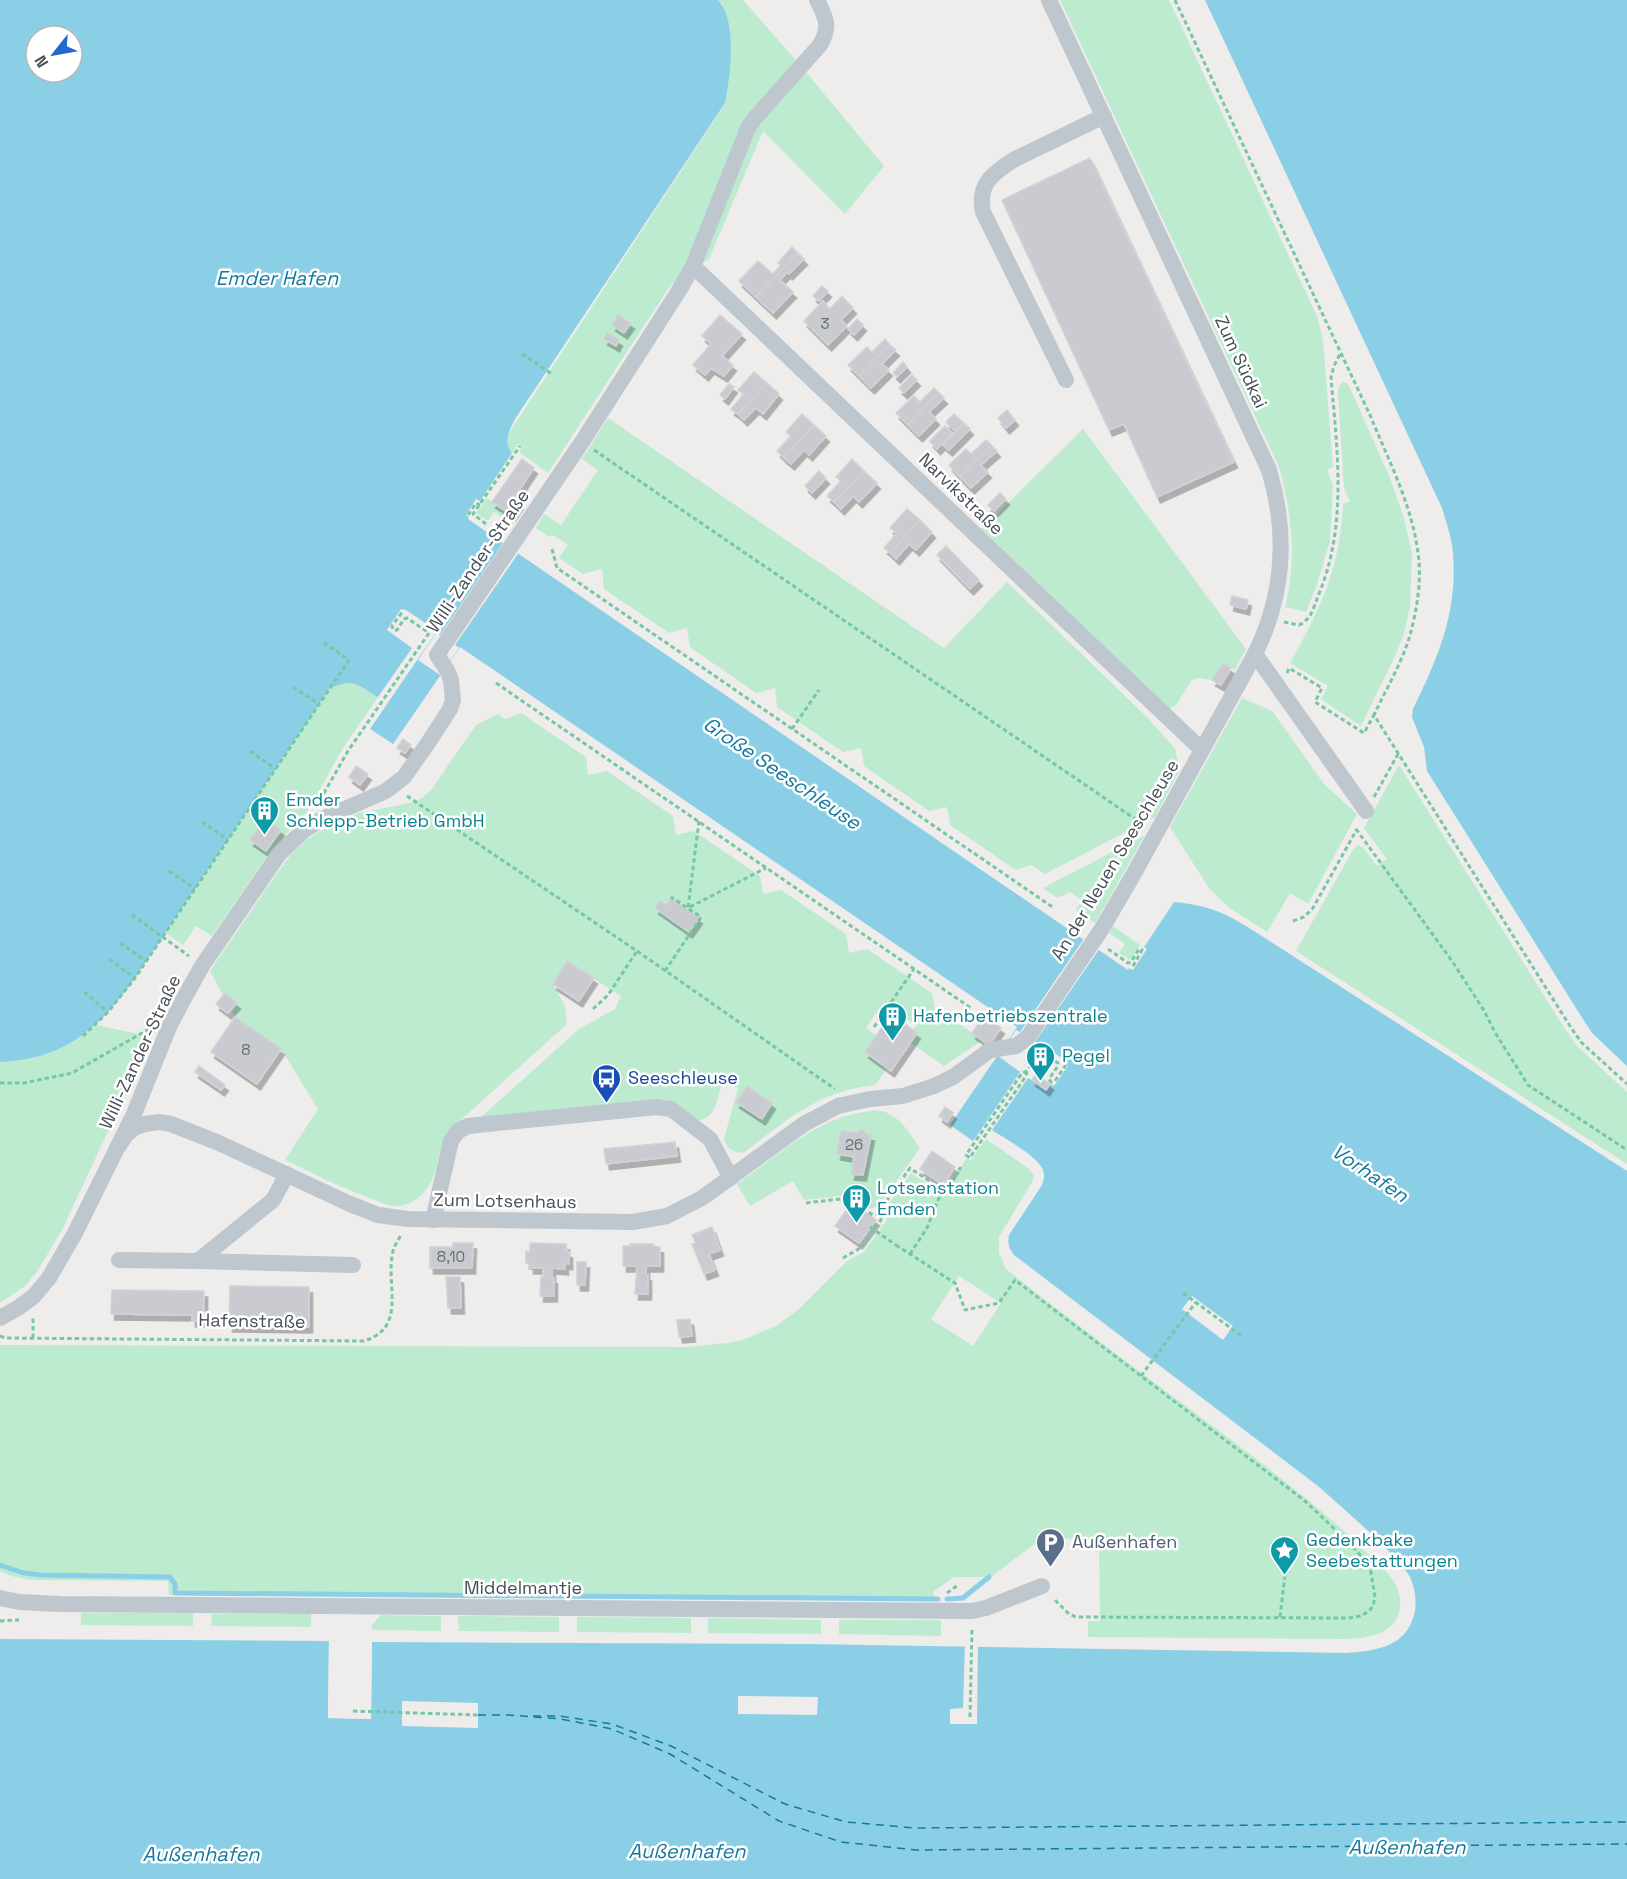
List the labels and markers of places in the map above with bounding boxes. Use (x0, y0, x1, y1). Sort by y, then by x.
place label: Emder Schlepp-Betrieb GmbH (286, 788, 485, 832)
building icon: Emder Schlepp-Betrieb GmbH (249, 794, 281, 836)
building icon: Hafenbetriebszentrale (876, 1000, 908, 1042)
place label: Hafenbetriebszentrale (913, 1004, 1108, 1027)
building icon: Pegel (1025, 1040, 1057, 1082)
place label: Pegel (1062, 1044, 1110, 1067)
bus stop icon: Seeschleuse (591, 1062, 623, 1104)
place label: Seeschleuse (628, 1066, 738, 1089)
place label: Lotsenstation Emden (877, 1176, 999, 1220)
building icon: Lotsenstation Emden (840, 1182, 872, 1224)
parking icon: Außenhafen (1035, 1526, 1067, 1568)
place label: Gedenkbake Seebestattungen (1306, 1528, 1458, 1572)
place label: Außenhafen (1072, 1530, 1177, 1553)
place icon: Gedenkbake Seebestattungen (1269, 1534, 1301, 1576)

